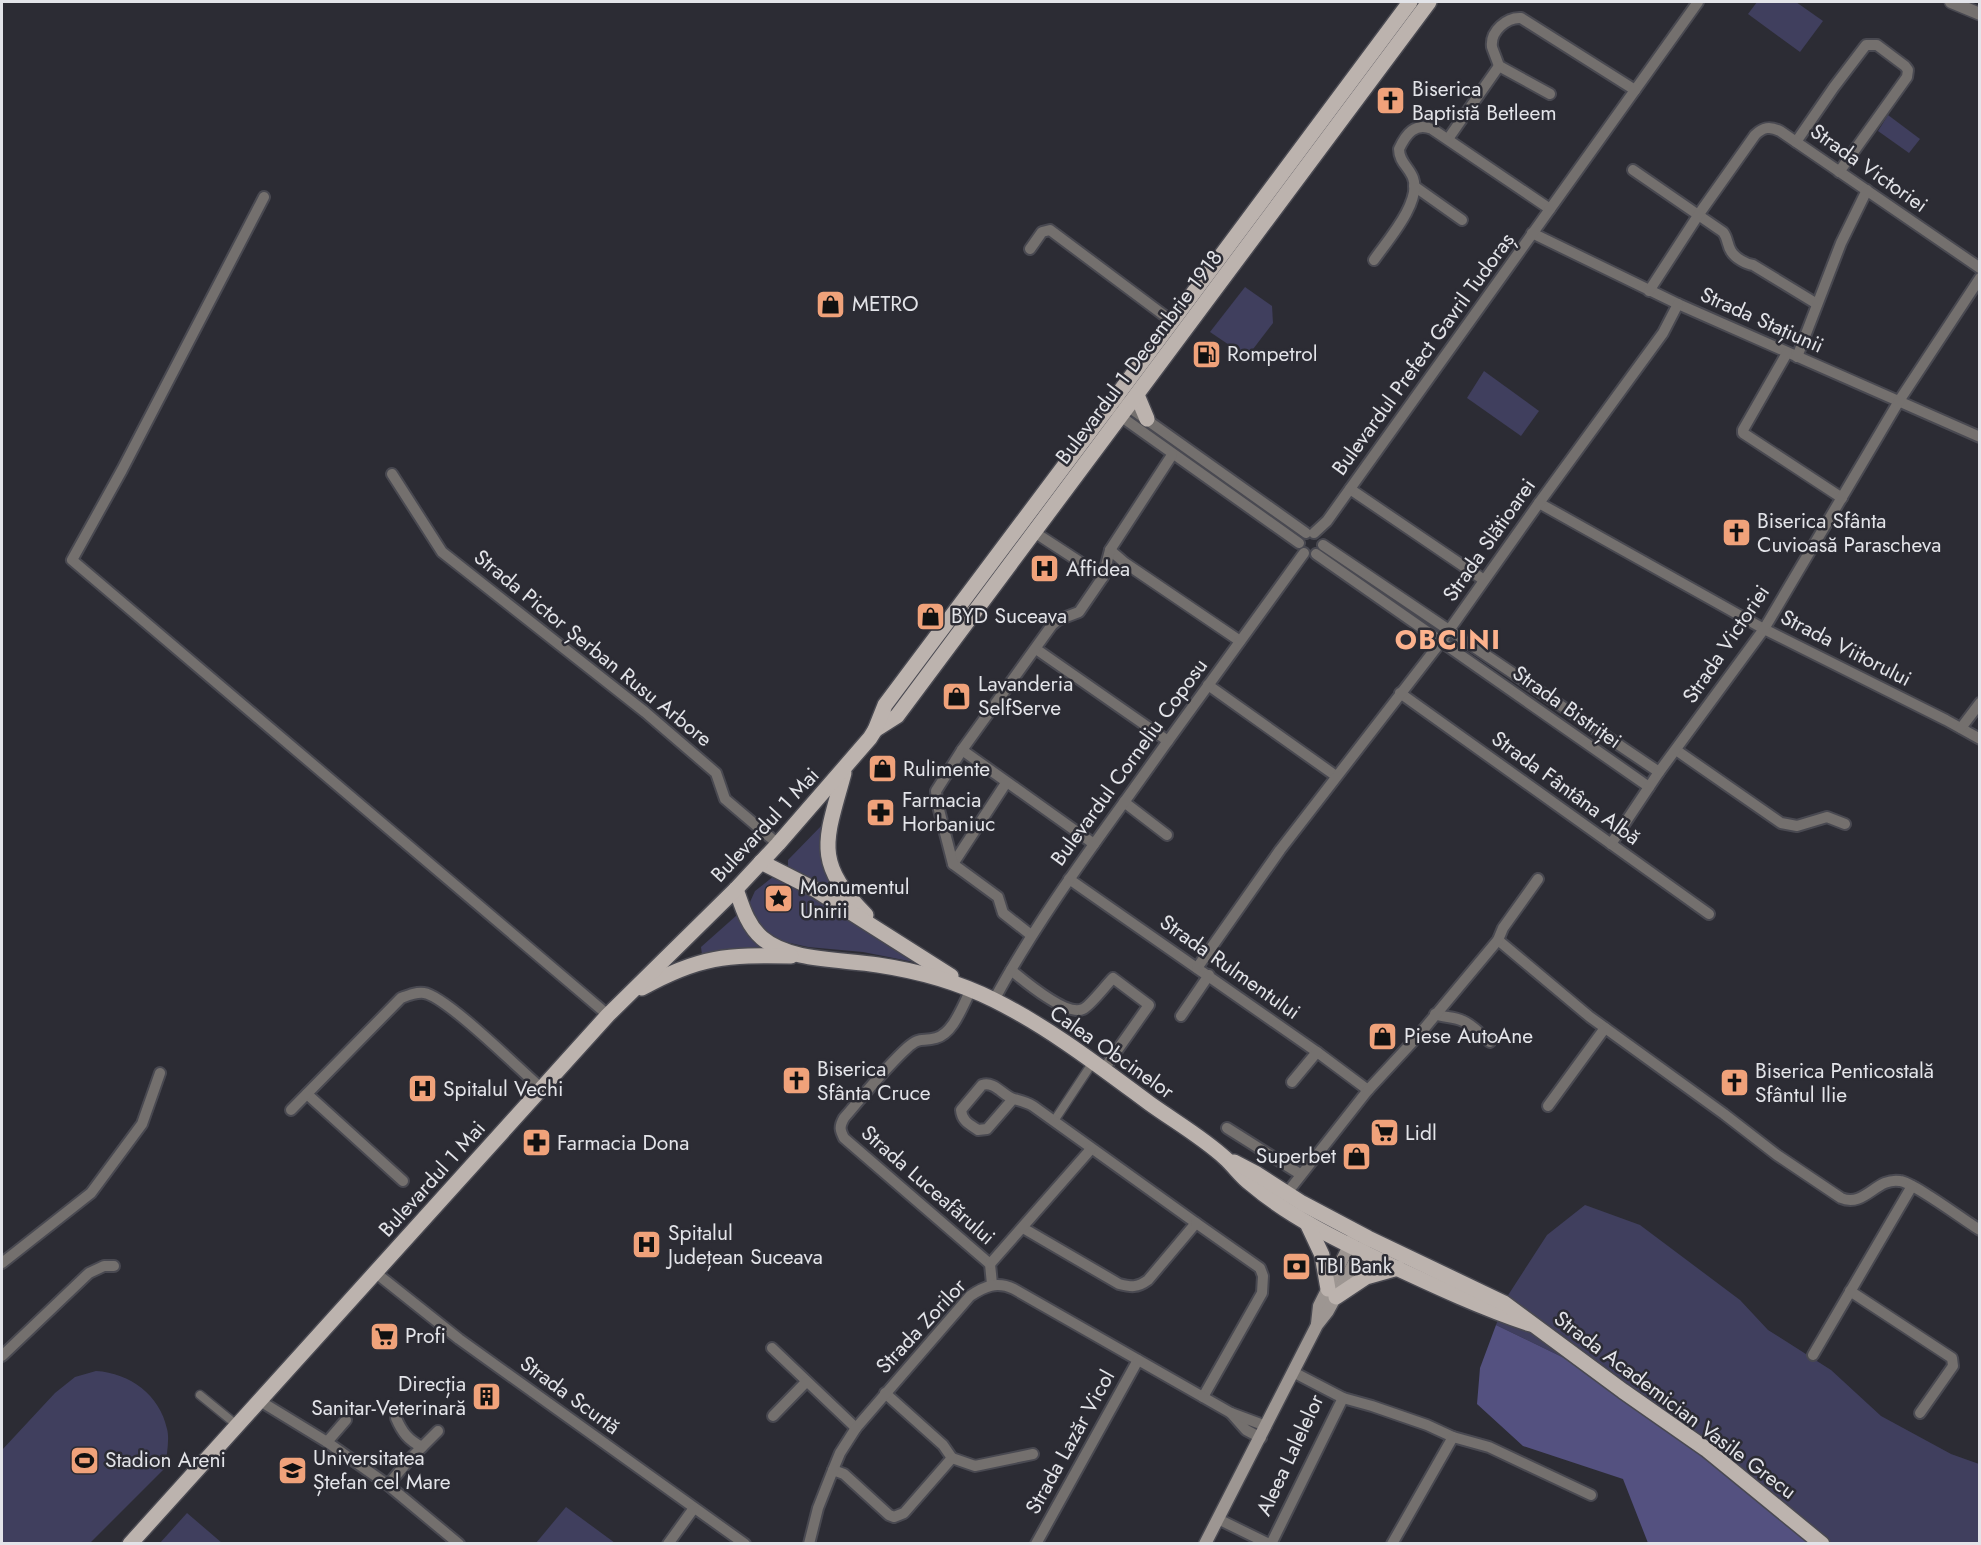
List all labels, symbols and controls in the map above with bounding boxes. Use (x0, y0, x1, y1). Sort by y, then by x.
place label: Biserica Baptistă Betleem (1412, 74, 1557, 128)
church icon: Biserica Baptistă Betleem (1375, 85, 1407, 117)
street label: Strada Victoriei (1804, 116, 1934, 220)
street label: Bulevardul Prefect Gavril Tudoraș (1325, 227, 1521, 481)
street label: Bulevardul 1 Decembrie 1918 (1048, 244, 1230, 470)
street label: Strada Stațiunii (1695, 279, 1829, 361)
shop icon: METRO (815, 288, 847, 320)
place label: METRO (852, 289, 919, 319)
fuel station icon: Rompetrol (1190, 338, 1222, 370)
place label: Rompetrol (1227, 339, 1318, 369)
street label: Strada Slătioarei (1435, 472, 1543, 608)
place label: Biserica Sfânta Cuvioasă Parascheva (1757, 506, 1941, 560)
church icon: Biserica Sfânta Cuvioasă Parascheva (1720, 517, 1752, 549)
street label: Strada Pictor Șerban Rusu Arbore (467, 542, 719, 754)
hospital icon: Affidea (1029, 553, 1061, 585)
place label: Affidea (1066, 554, 1130, 584)
street label: Strada Victoriei (1675, 579, 1777, 709)
shop icon: BYD Suceava (914, 600, 946, 632)
place label: BYD Suceava (951, 601, 1067, 631)
street label: Strada Viitorului (1775, 602, 1917, 694)
district label: OBCINI (1395, 620, 1501, 659)
street label: Bulevardul Corneliu Coposu (1043, 652, 1215, 872)
street label: Strada Bistriței (1506, 658, 1628, 756)
place label: Lavanderia SelfServe (978, 669, 1073, 723)
shop icon: Lavanderia SelfServe (941, 680, 973, 712)
street label: Strada Fântâna Albă (1485, 724, 1647, 852)
shop icon: Rulimente (866, 753, 898, 785)
place label: Rulimente (903, 754, 990, 784)
street label: Bulevardul 1 Mai (704, 761, 826, 889)
place label: Farmacia Horbaniuc (902, 785, 995, 839)
pharmacy icon: Farmacia Horbaniuc (865, 796, 897, 828)
place label: Monumentul Unirii (800, 872, 910, 926)
place icon: Monumentul Unirii (763, 883, 795, 915)
street label: Strada Rulmentului (1154, 907, 1306, 1027)
street label: Calea Obcinelor (1044, 998, 1181, 1107)
shop icon: Piese AutoAne (1367, 1020, 1399, 1052)
place label: Piese AutoAne (1404, 1021, 1533, 1051)
place label: Biserica Sfânta Cruce (817, 1054, 931, 1108)
place label: Biserica Penticostală Sfântul Ilie (1755, 1056, 1934, 1110)
church icon: Biserica Sfânta Cruce (780, 1065, 812, 1097)
church icon: Biserica Penticostală Sfântul Ilie (1718, 1067, 1750, 1099)
hospital icon: Spitalul Vechi (406, 1073, 438, 1105)
place label: Spitalul Vechi (443, 1074, 564, 1104)
street label: Bulevardul 1 Mai (372, 1114, 492, 1244)
supermarket icon: Lidl (1368, 1117, 1400, 1149)
street label: Strada Luceafărului (854, 1118, 1002, 1252)
place label: Lidl (1405, 1118, 1437, 1148)
pharmacy icon: Farmacia Dona (520, 1127, 552, 1159)
place label: Farmacia Dona (557, 1128, 689, 1158)
shop icon: Superbet (1341, 1140, 1373, 1172)
place label: Superbet (1256, 1141, 1336, 1171)
place label: Spitalul Județean Suceava (665, 1218, 823, 1272)
hospital icon: Spitalul Județean Suceava (631, 1229, 663, 1261)
bank icon: TBI Bank (1280, 1250, 1312, 1282)
place label: TBI Bank (1317, 1251, 1393, 1281)
street label: Strada Zorilor (869, 1271, 974, 1380)
street label: Strada Academician Vasile Grecu (1548, 1304, 1802, 1506)
supermarket icon: Profi (368, 1320, 400, 1352)
place label: Profi (405, 1321, 446, 1351)
street label: Strada Scurtă (514, 1348, 626, 1442)
street label: Strada Lazăr Vicol (1018, 1364, 1122, 1520)
place label: Direcția Sanitar-Veterinară (311, 1369, 466, 1423)
building icon: Direcția Sanitar-Veterinară (471, 1380, 503, 1412)
street label: Aleea Lalelelor (1249, 1389, 1332, 1521)
place label: Universitatea Ștefan cel Mare (313, 1443, 451, 1497)
sports icon: Stadion Areni (68, 1444, 100, 1476)
place label: Stadion Areni (105, 1445, 226, 1475)
school or university icon: Universitatea Ștefan cel Mare (276, 1454, 308, 1486)

